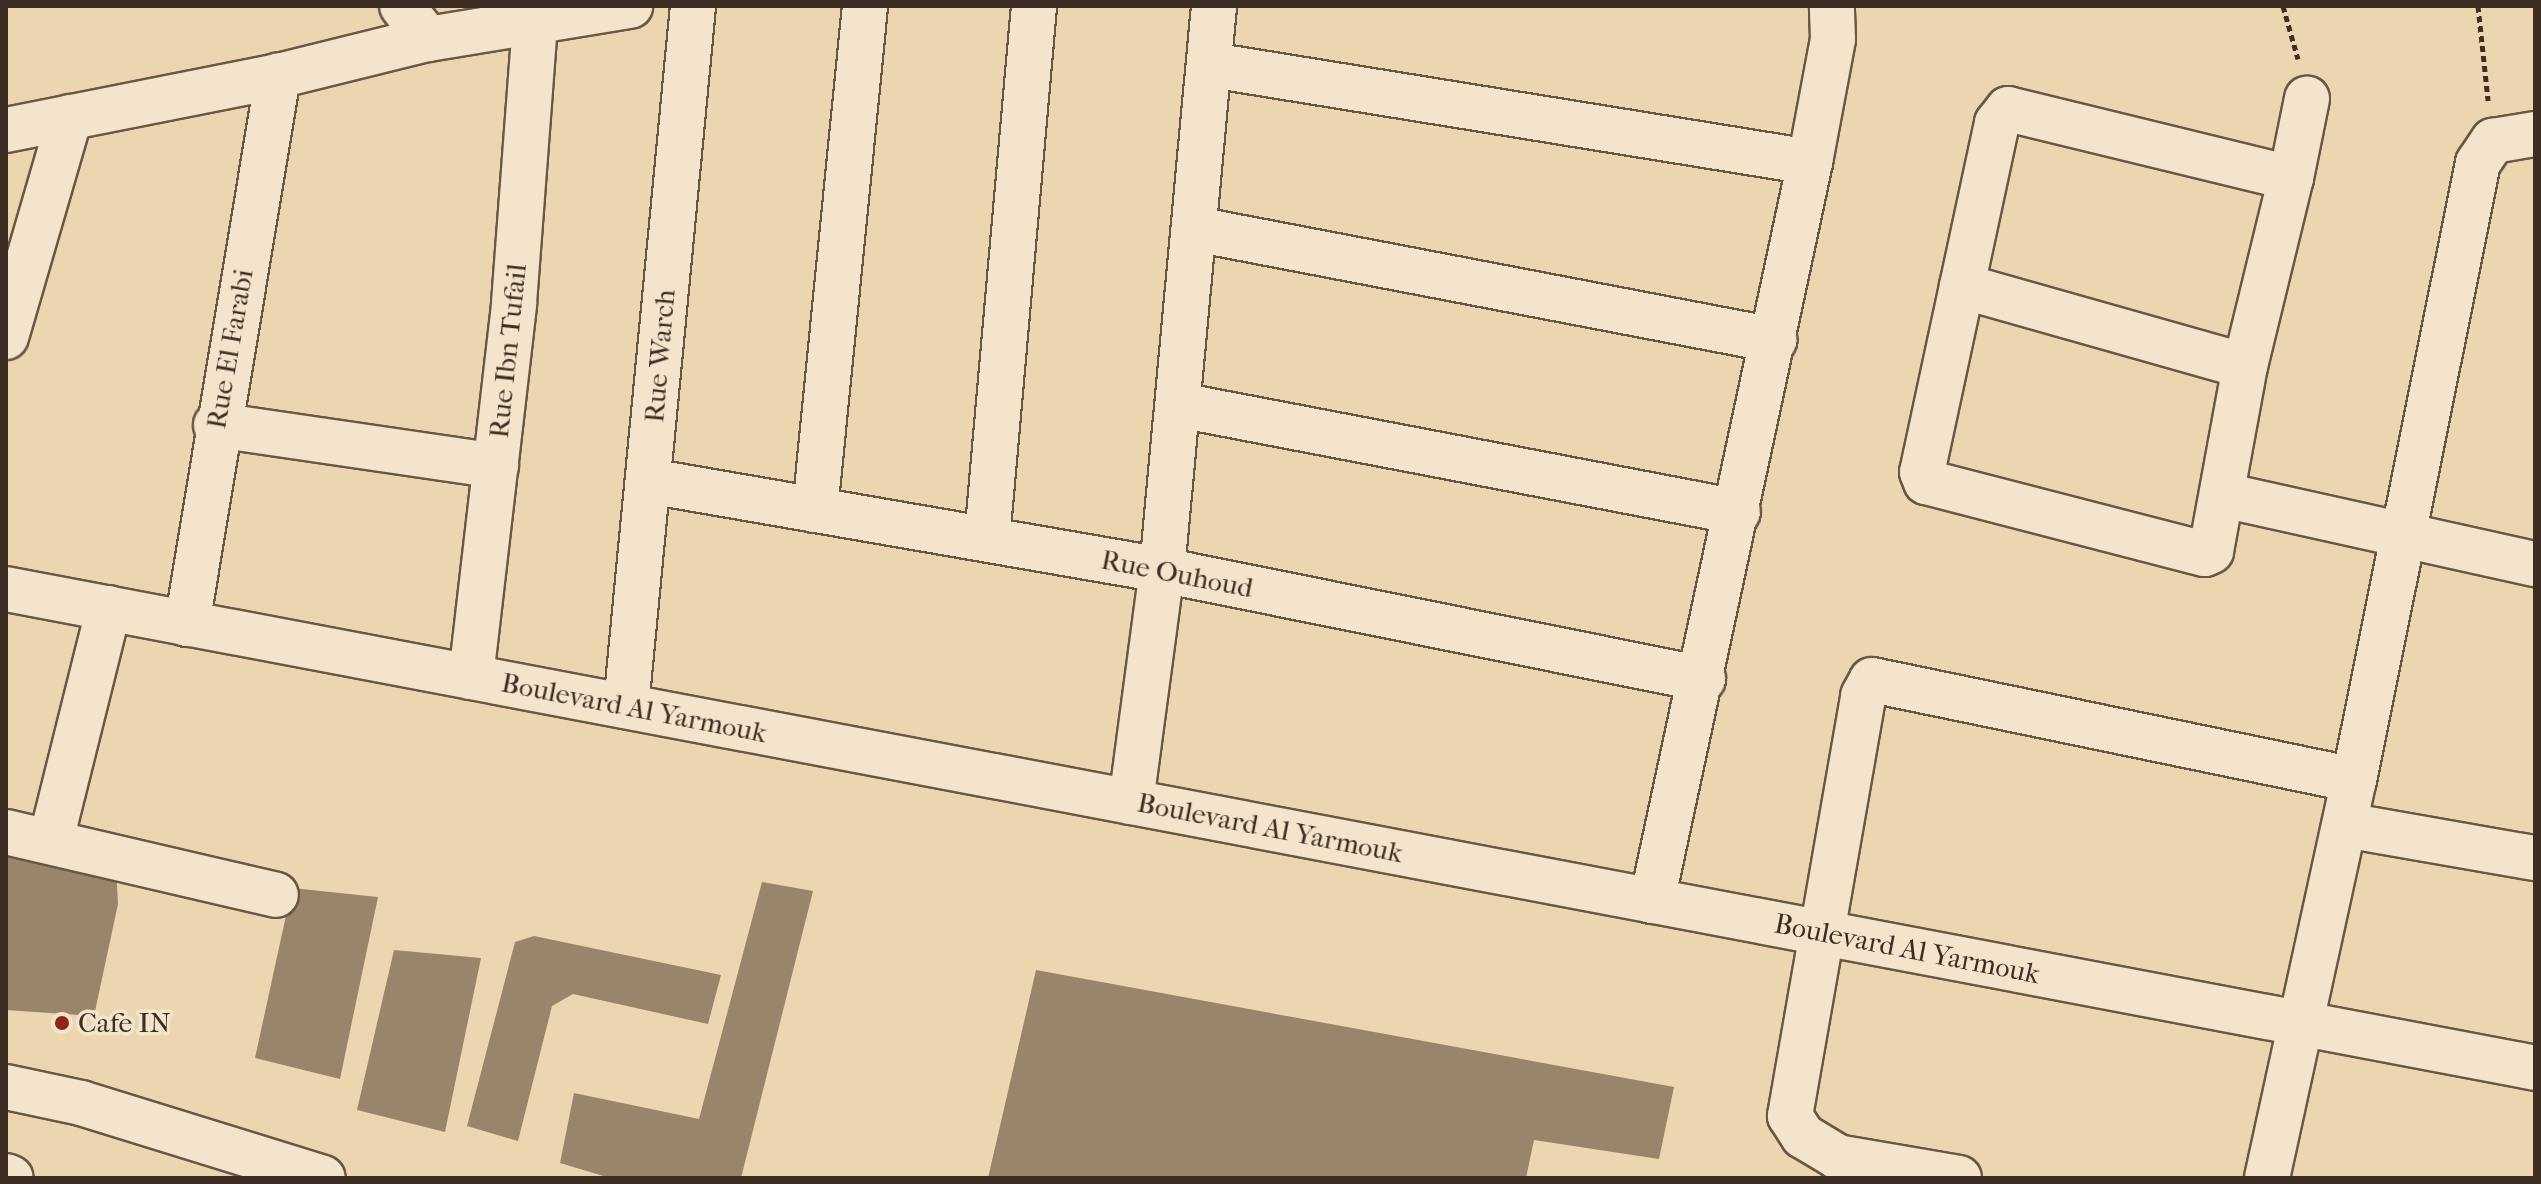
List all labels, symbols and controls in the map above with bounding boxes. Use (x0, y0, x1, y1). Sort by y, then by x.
street label: Rue Ibn Tufail (482, 262, 534, 440)
street label: Rue El Farabi (199, 266, 261, 432)
street label: Rue Warch (637, 288, 683, 424)
street label: Rue Ouhoud (1098, 543, 1256, 605)
street label: Boulevard Al Yarmouk (498, 666, 770, 750)
street label: Boulevard Al Yarmouk (1134, 786, 1406, 870)
street label: Boulevard Al Yarmouk (1771, 907, 2043, 991)
place label: Cafe IN (78, 1006, 171, 1040)
marker: Cafe IN (53, 1014, 71, 1032)

